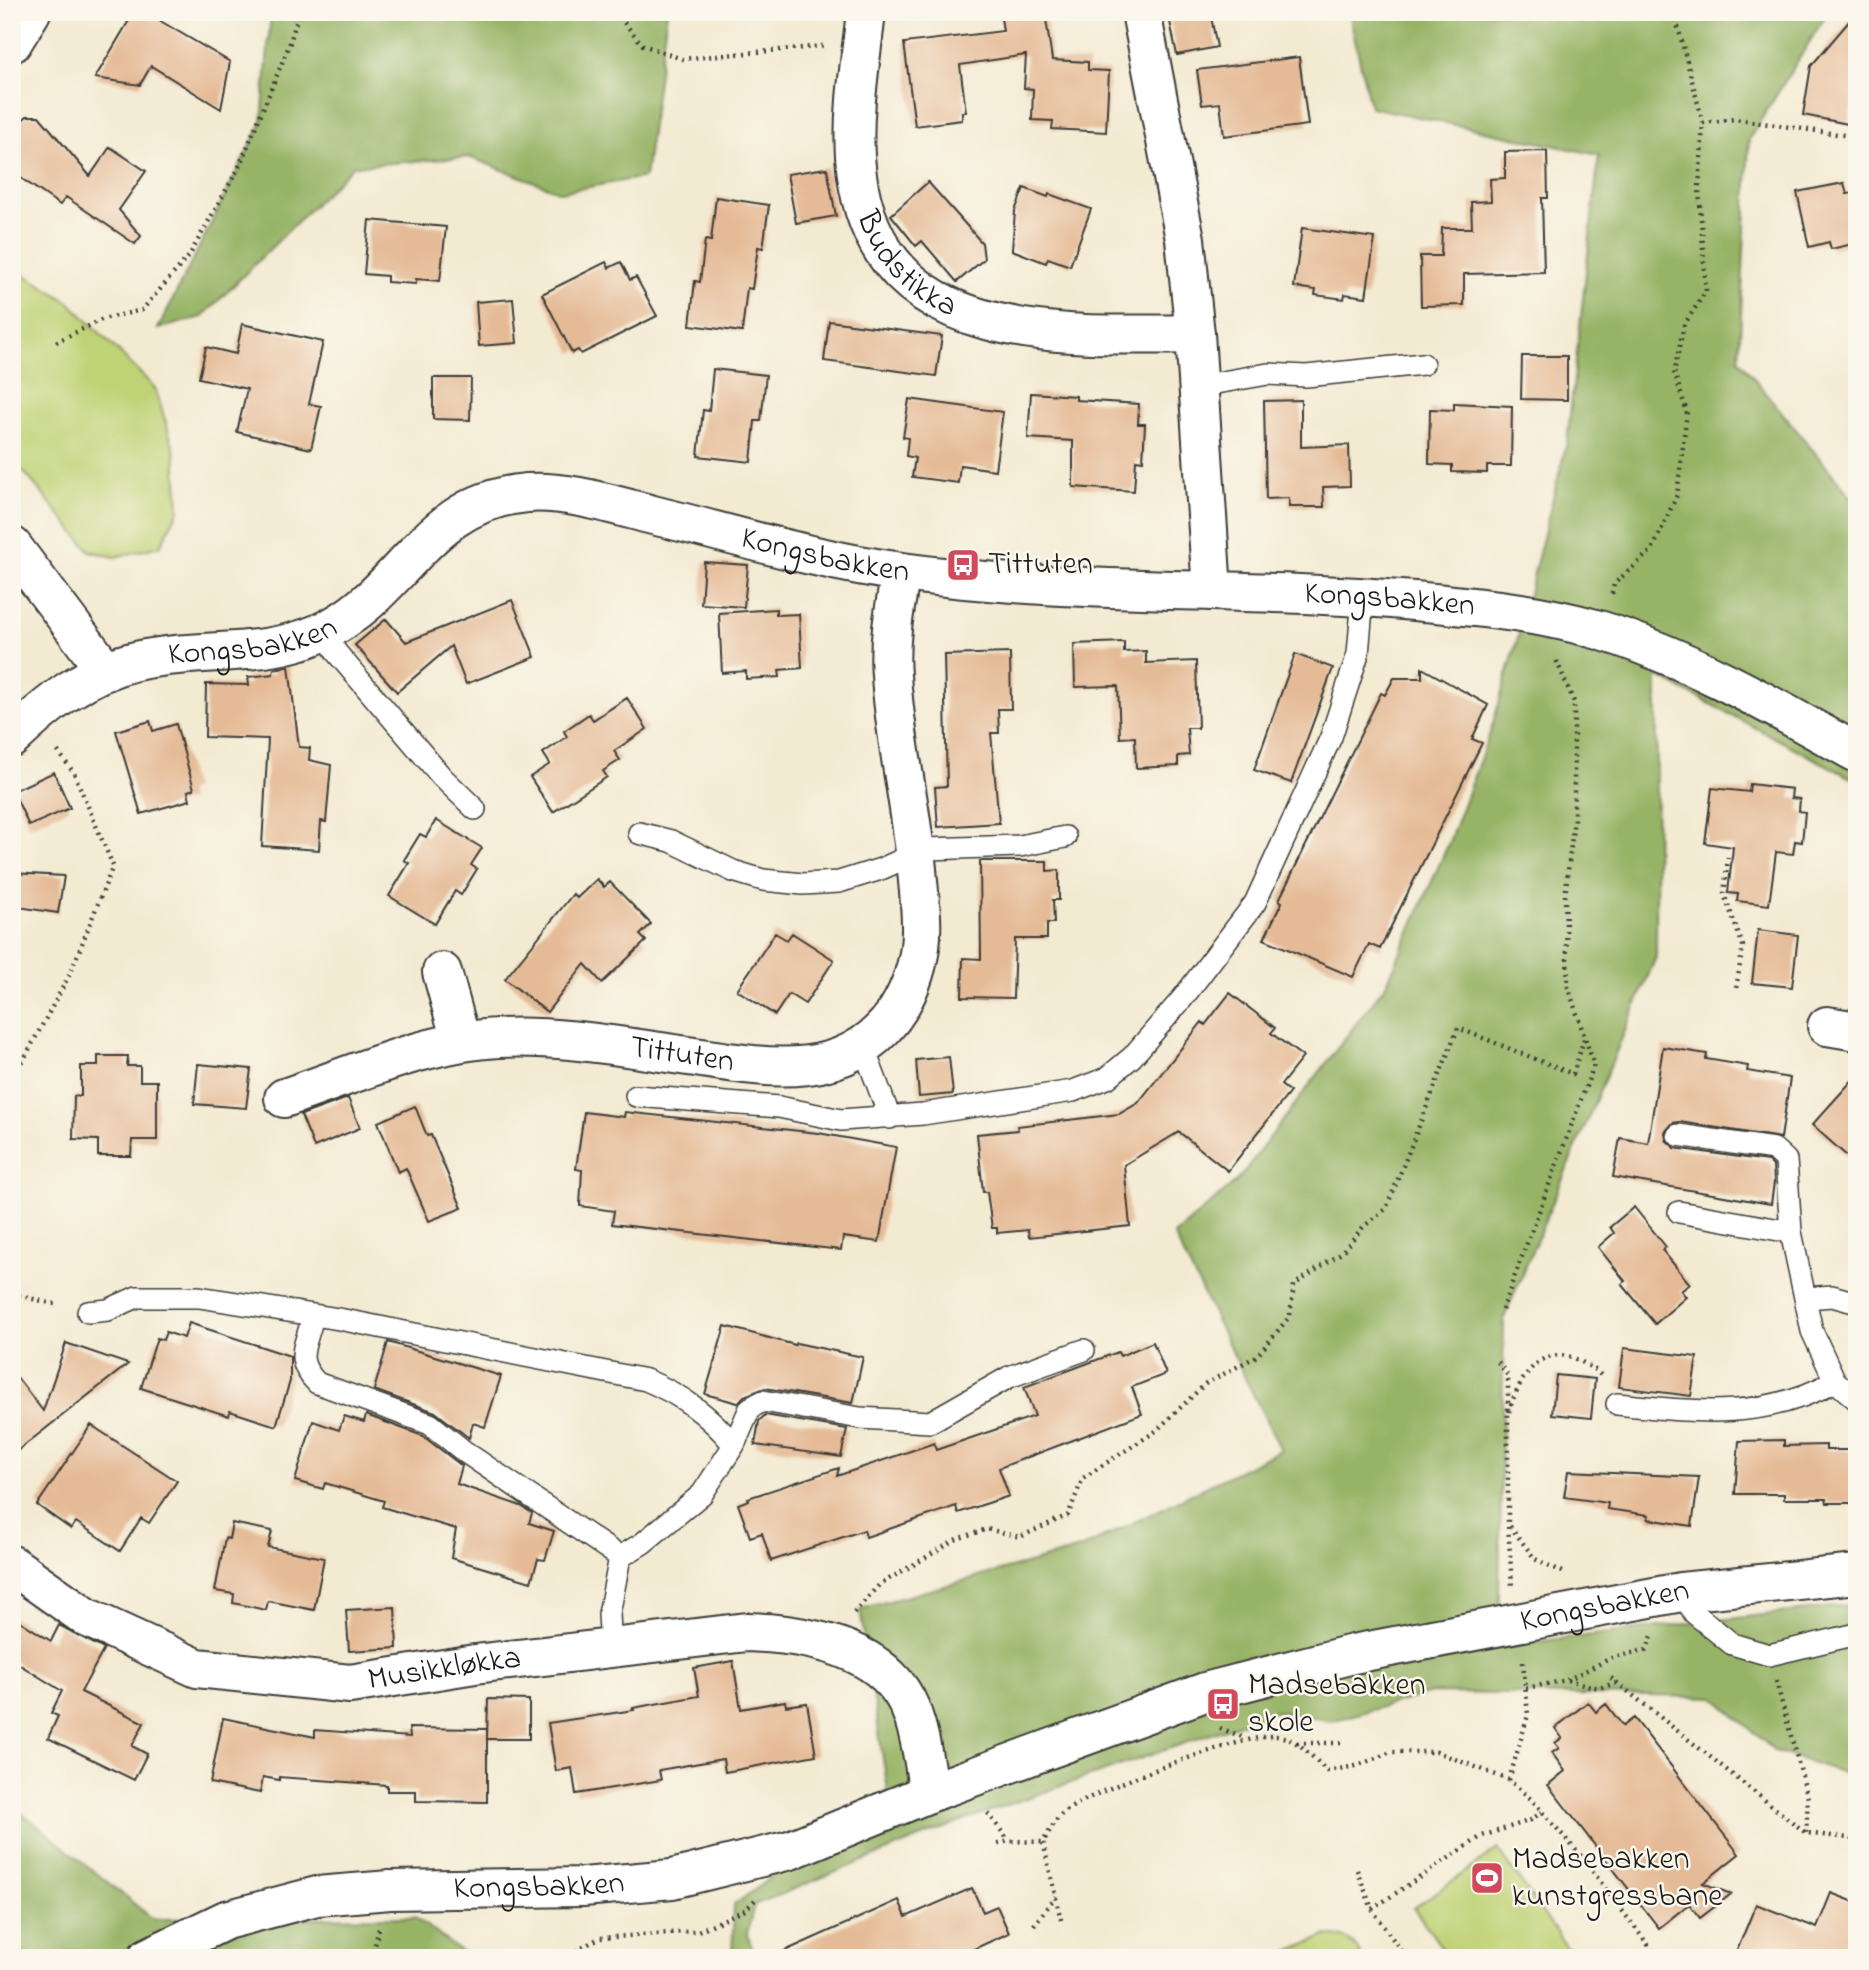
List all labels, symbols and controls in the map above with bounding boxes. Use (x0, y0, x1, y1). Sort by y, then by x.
street label: Budstikka (843, 203, 965, 330)
street label: Kongsbakken (736, 515, 912, 596)
place label: Tittuten (988, 542, 1093, 589)
bus stop icon: Tittuten (944, 546, 982, 584)
street label: Kongsbakken (1303, 571, 1477, 630)
street label: Kongsbakken (166, 605, 346, 679)
street label: Tittuten (627, 1024, 737, 1086)
street label: Kongsbakken (1516, 1567, 1693, 1645)
street label: Musikkløkka (365, 1635, 524, 1704)
place label: Madsebakken skole (1248, 1663, 1426, 1747)
bus stop icon: Madsebakken skole (1204, 1685, 1242, 1723)
place label: Madsebakken kunstgressbane (1512, 1837, 1723, 1921)
sports icon: Madsebakken kunstgressbane (1468, 1859, 1506, 1897)
street label: Kongsbakken (453, 1860, 626, 1913)

